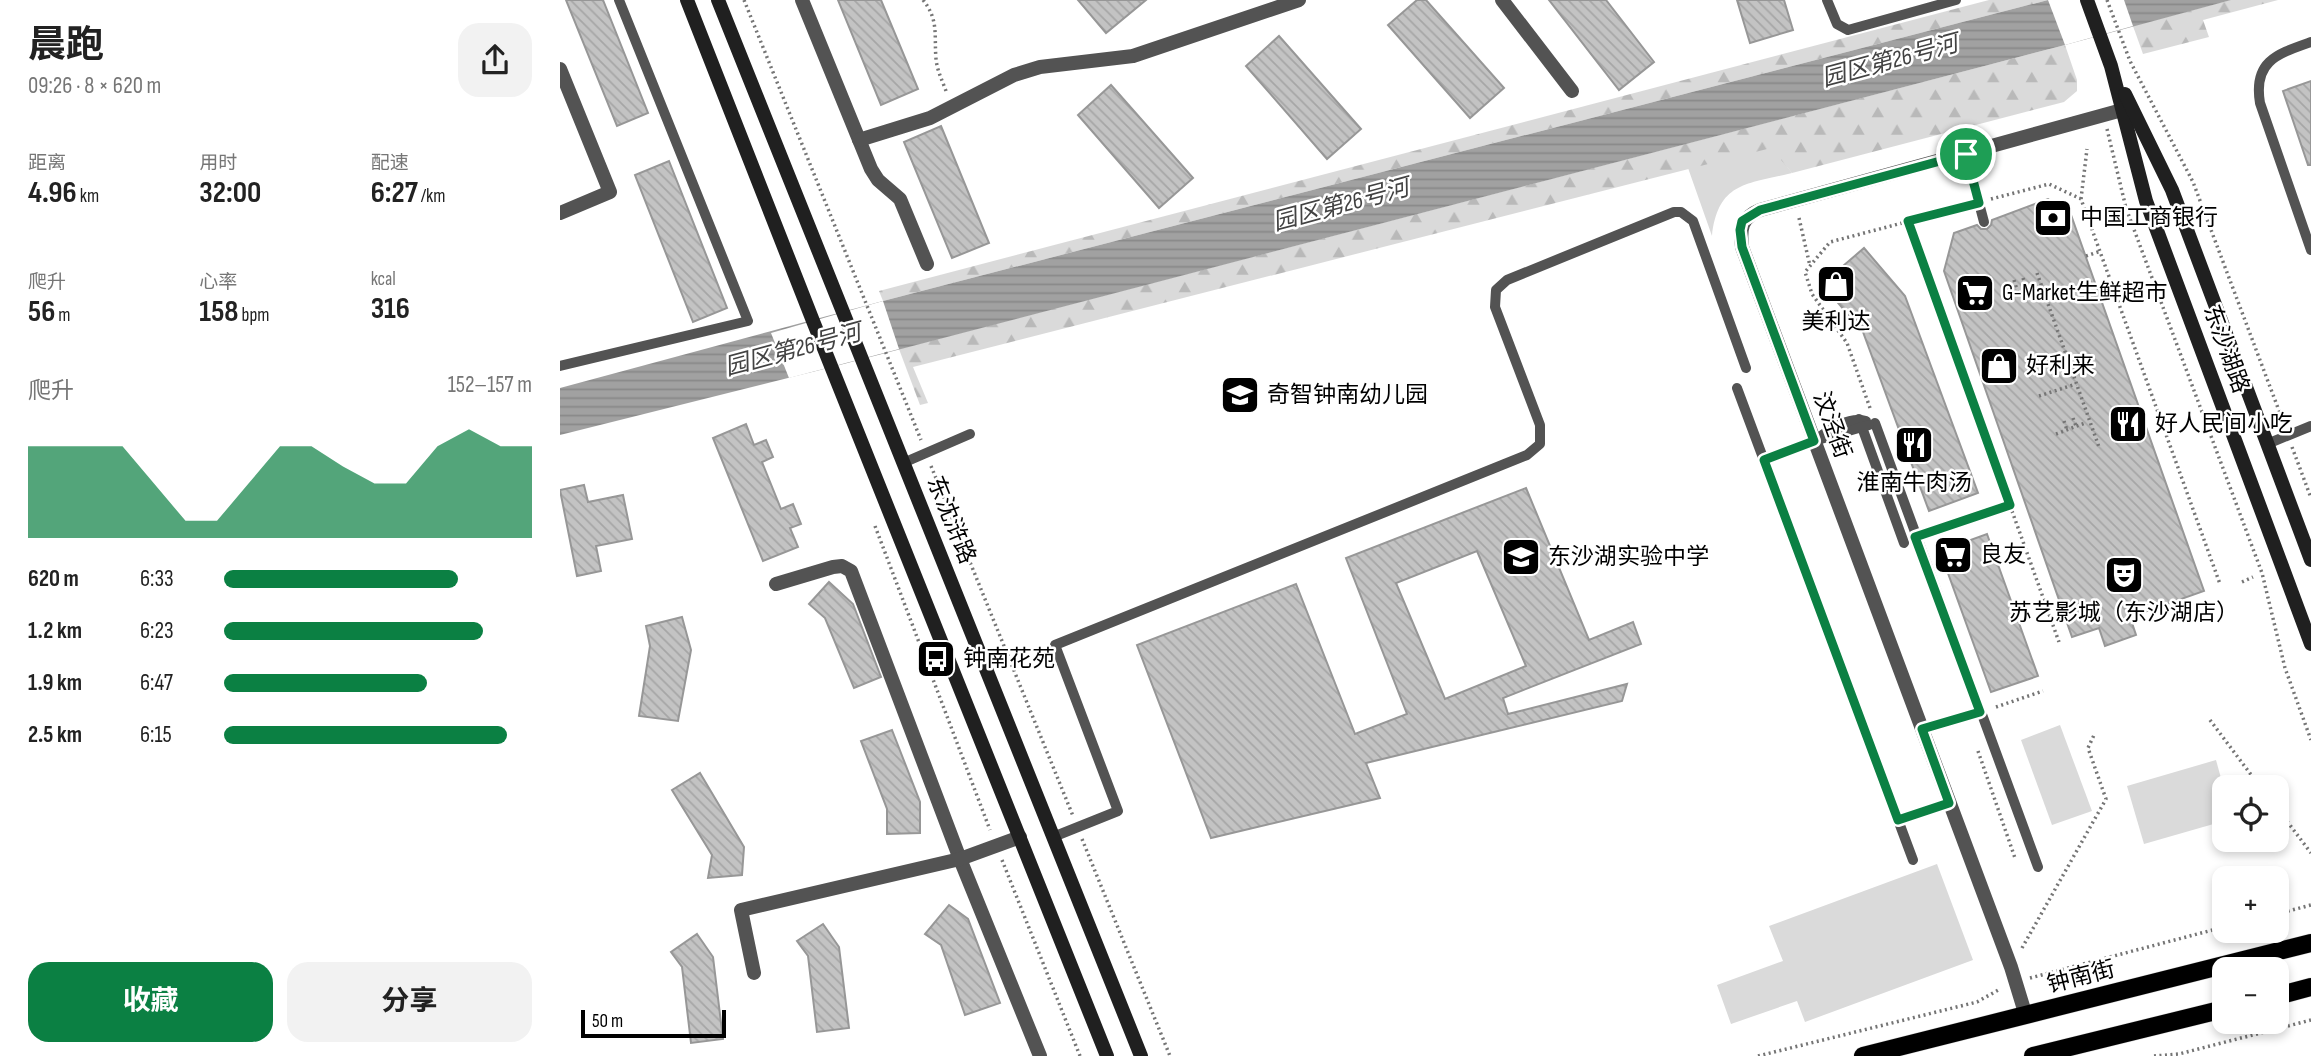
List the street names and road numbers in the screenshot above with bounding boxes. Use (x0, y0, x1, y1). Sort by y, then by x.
street label: 东沙湖路 (2197, 301, 2255, 397)
street label: 汶泾街 (1807, 388, 1857, 462)
street label: 东沈浒路 (921, 472, 981, 568)
street label: 钟南街 (2044, 955, 2118, 999)

